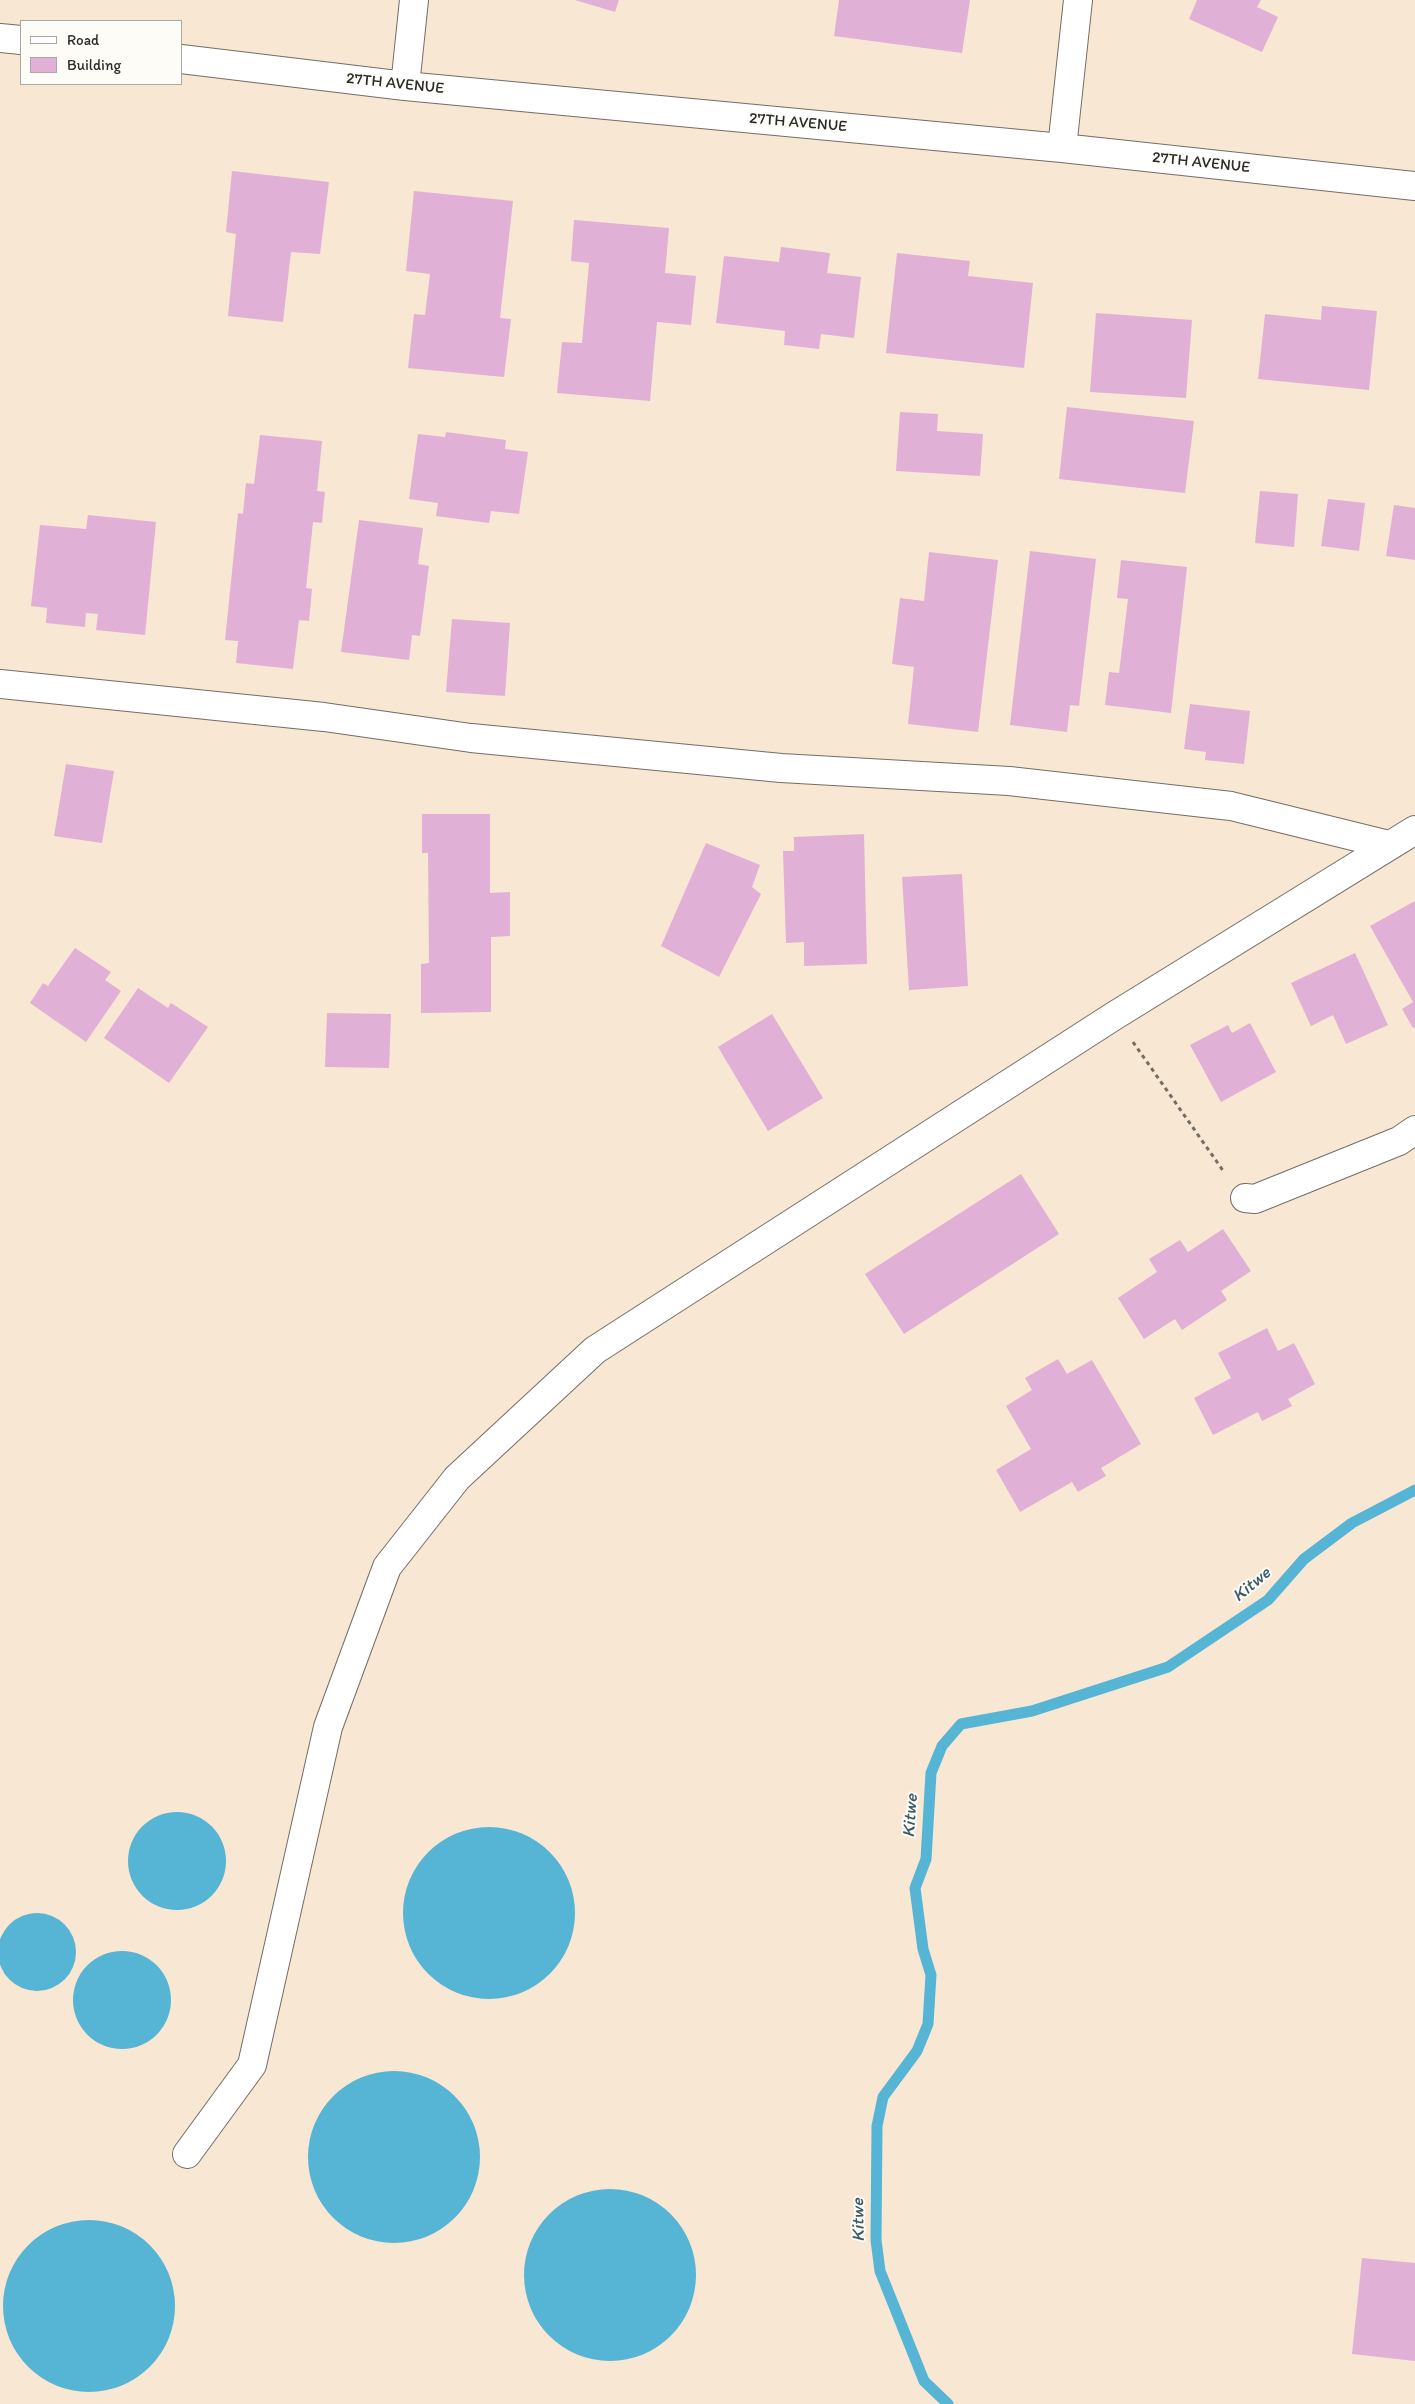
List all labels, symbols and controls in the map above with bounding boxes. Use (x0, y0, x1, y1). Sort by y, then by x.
legend (20, 20, 182, 85)
text: Road (67, 31, 99, 49)
text: Building (67, 56, 121, 74)
street label: 27TH AVENUE (345, 69, 445, 99)
street label: 27TH AVENUE (748, 109, 848, 137)
street label: 27TH AVENUE (1151, 148, 1251, 178)
water label: Kitwe (1228, 1563, 1276, 1607)
water label: Kitwe (899, 1793, 923, 1839)
water label: Kitwe (848, 2198, 870, 2242)

